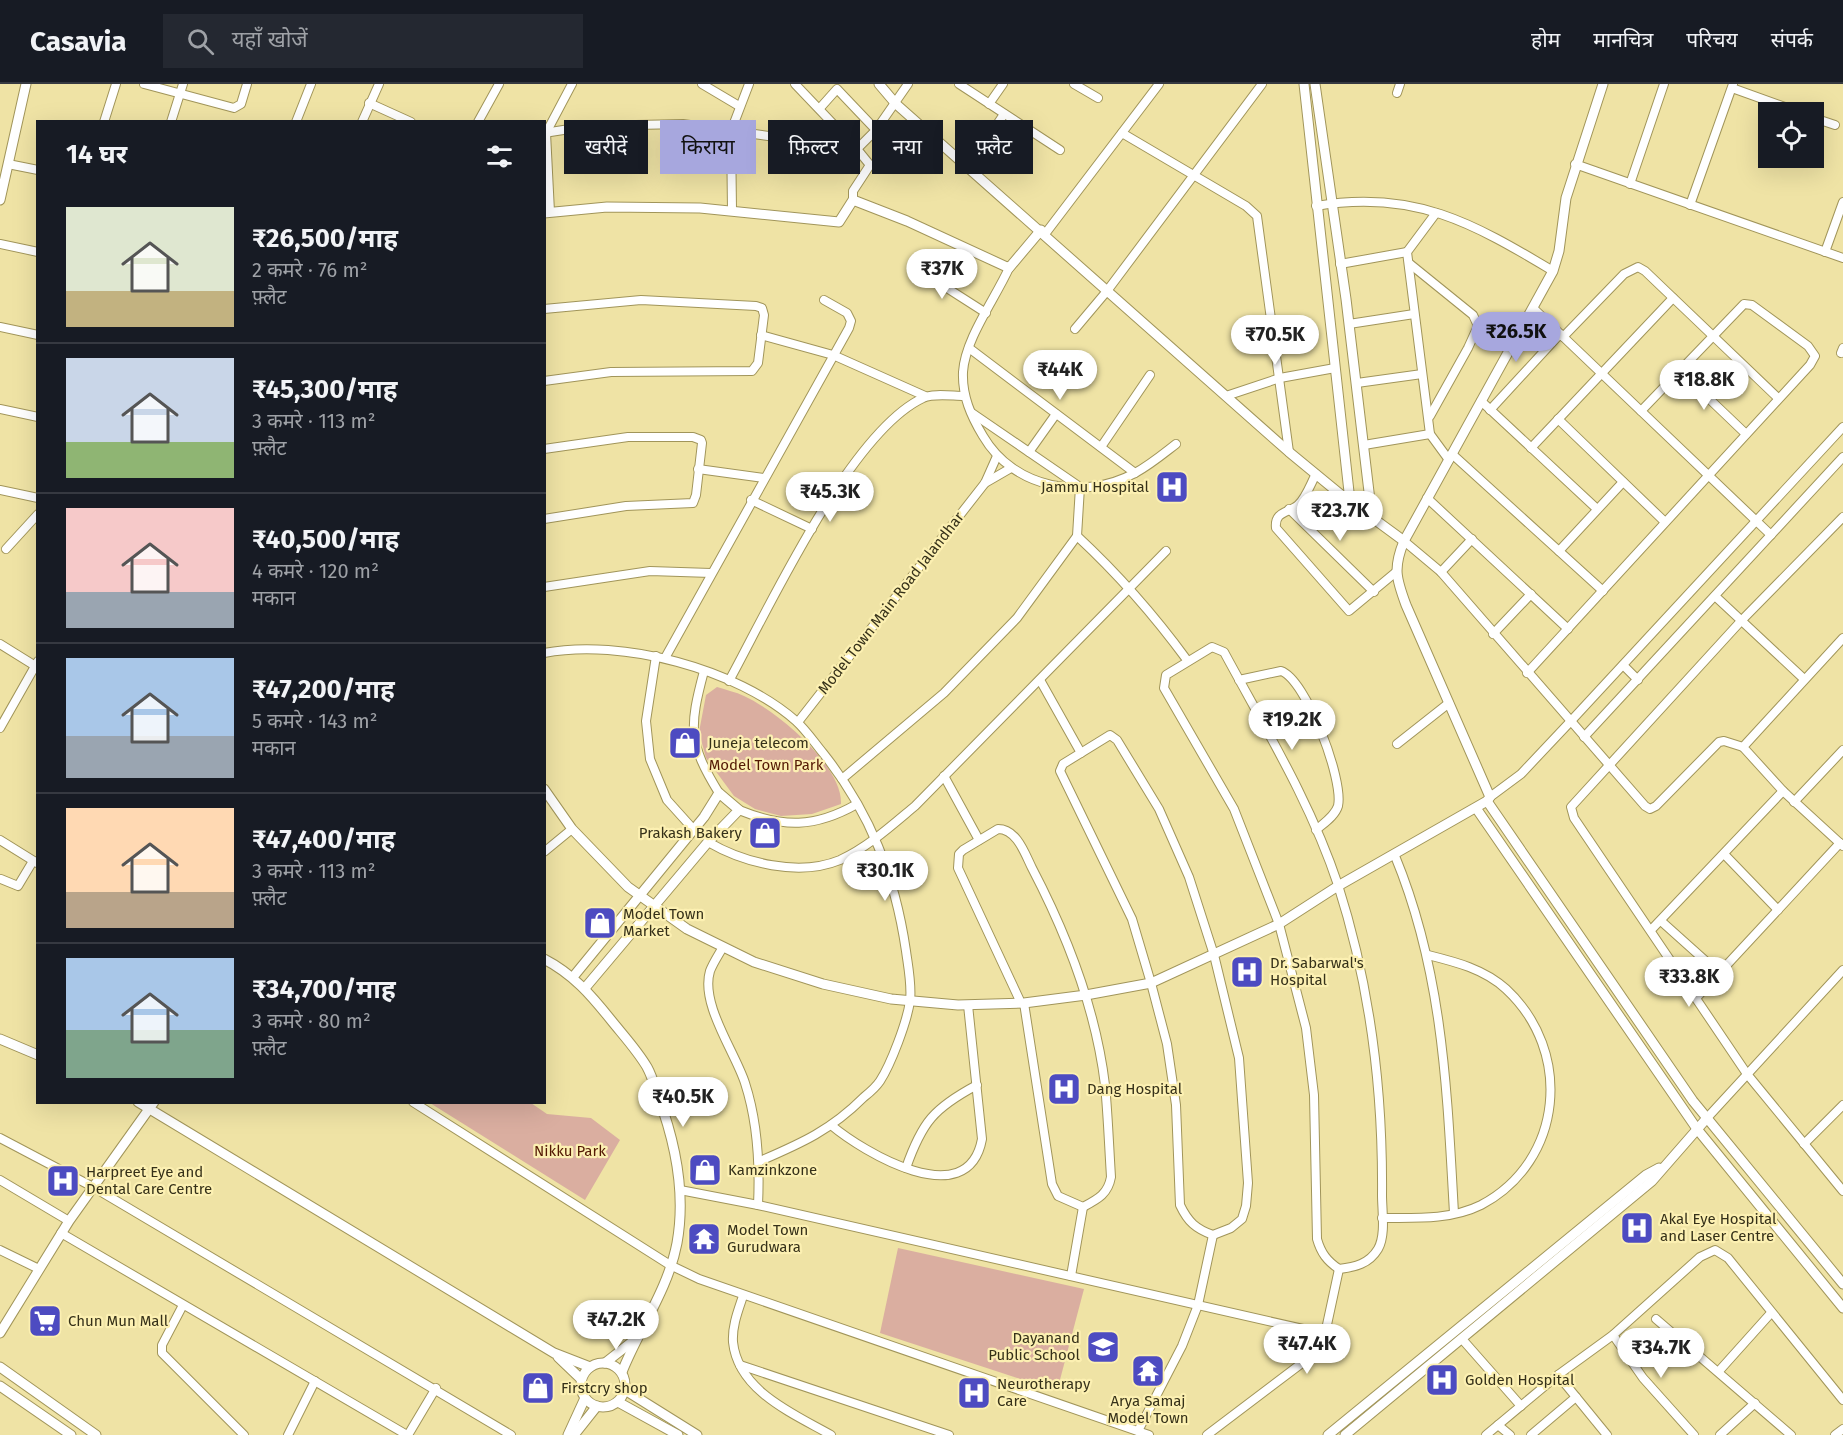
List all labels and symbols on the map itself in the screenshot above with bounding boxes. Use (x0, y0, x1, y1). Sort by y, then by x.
pin: ₹37K (906, 249, 978, 300)
pin: ₹26.5K (1467, 312, 1565, 363)
pin: ₹70.5K (1226, 315, 1324, 366)
pin: ₹44K (1024, 350, 1096, 401)
pin: ₹18.8K (1655, 360, 1753, 411)
hospital icon: Jammu Hospital (1154, 469, 1190, 505)
pin: ₹45.3K (781, 472, 879, 523)
place label: Jammu Hospital (1041, 478, 1150, 496)
pin: ₹23.7K (1291, 491, 1389, 542)
street label: Model Town Main Road Jalandhar (814, 508, 968, 698)
pin: ₹19.2K (1243, 700, 1341, 751)
shop icon: Juneja telecom (667, 725, 703, 761)
place label: Juneja telecom (708, 734, 809, 752)
park label: Model Town Park (709, 756, 824, 774)
shop icon: Prakash Bakery (747, 815, 783, 851)
place label: Prakash Bakery (639, 824, 743, 842)
pin: ₹30.1K (836, 851, 934, 902)
shop icon: Model Town Market (582, 905, 618, 941)
place label: Model Town Market (623, 905, 704, 940)
hospital icon: Dr. Sabarwal's Hospital (1229, 954, 1265, 990)
place label: Dr. Sabarwal's Hospital (1270, 954, 1364, 989)
pin: ₹33.8K (1640, 957, 1738, 1008)
hospital icon: Dang Hospital (1046, 1071, 1082, 1107)
pin: ₹40.5K (634, 1077, 732, 1128)
place label: Dang Hospital (1087, 1080, 1183, 1098)
park label: Nikku Park (534, 1142, 606, 1160)
shop icon: Kamzinkzone (687, 1152, 723, 1188)
place label: Kamzinkzone (728, 1161, 817, 1179)
hospital icon: Harpreet Eye and Dental Care Centre (45, 1163, 81, 1199)
place label: Harpreet Eye and Dental Care Centre (86, 1163, 212, 1198)
hospital icon: Akal Eye Hospital and Laser Centre (1619, 1210, 1655, 1246)
place label: Akal Eye Hospital and Laser Centre (1660, 1210, 1777, 1245)
temple icon: Model Town Gurudwara (686, 1221, 722, 1257)
place label: Model Town Gurudwara (727, 1221, 808, 1256)
pin: ₹47.2K (567, 1300, 665, 1351)
supermarket icon: Chun Mun Mall (27, 1303, 63, 1339)
place label: Chun Mun Mall (68, 1312, 169, 1330)
pin: ₹47.4K (1258, 1324, 1356, 1375)
pin: ₹34.7K (1612, 1328, 1710, 1379)
place label: Dayanand Public School (988, 1329, 1081, 1364)
school or university icon: Dayanand Public School (1085, 1329, 1121, 1365)
temple icon: Arya Samaj Model Town (1130, 1353, 1166, 1389)
hospital icon: Golden Hospital (1424, 1362, 1460, 1398)
shop icon: Firstcry shop (520, 1370, 556, 1406)
place label: Golden Hospital (1465, 1371, 1575, 1389)
hospital icon: Neurotherapy Care (956, 1375, 992, 1411)
place label: Neurotherapy Care (997, 1375, 1091, 1410)
place label: Firstcry shop (561, 1379, 648, 1397)
place label: Arya Samaj Model Town (1107, 1392, 1189, 1427)

